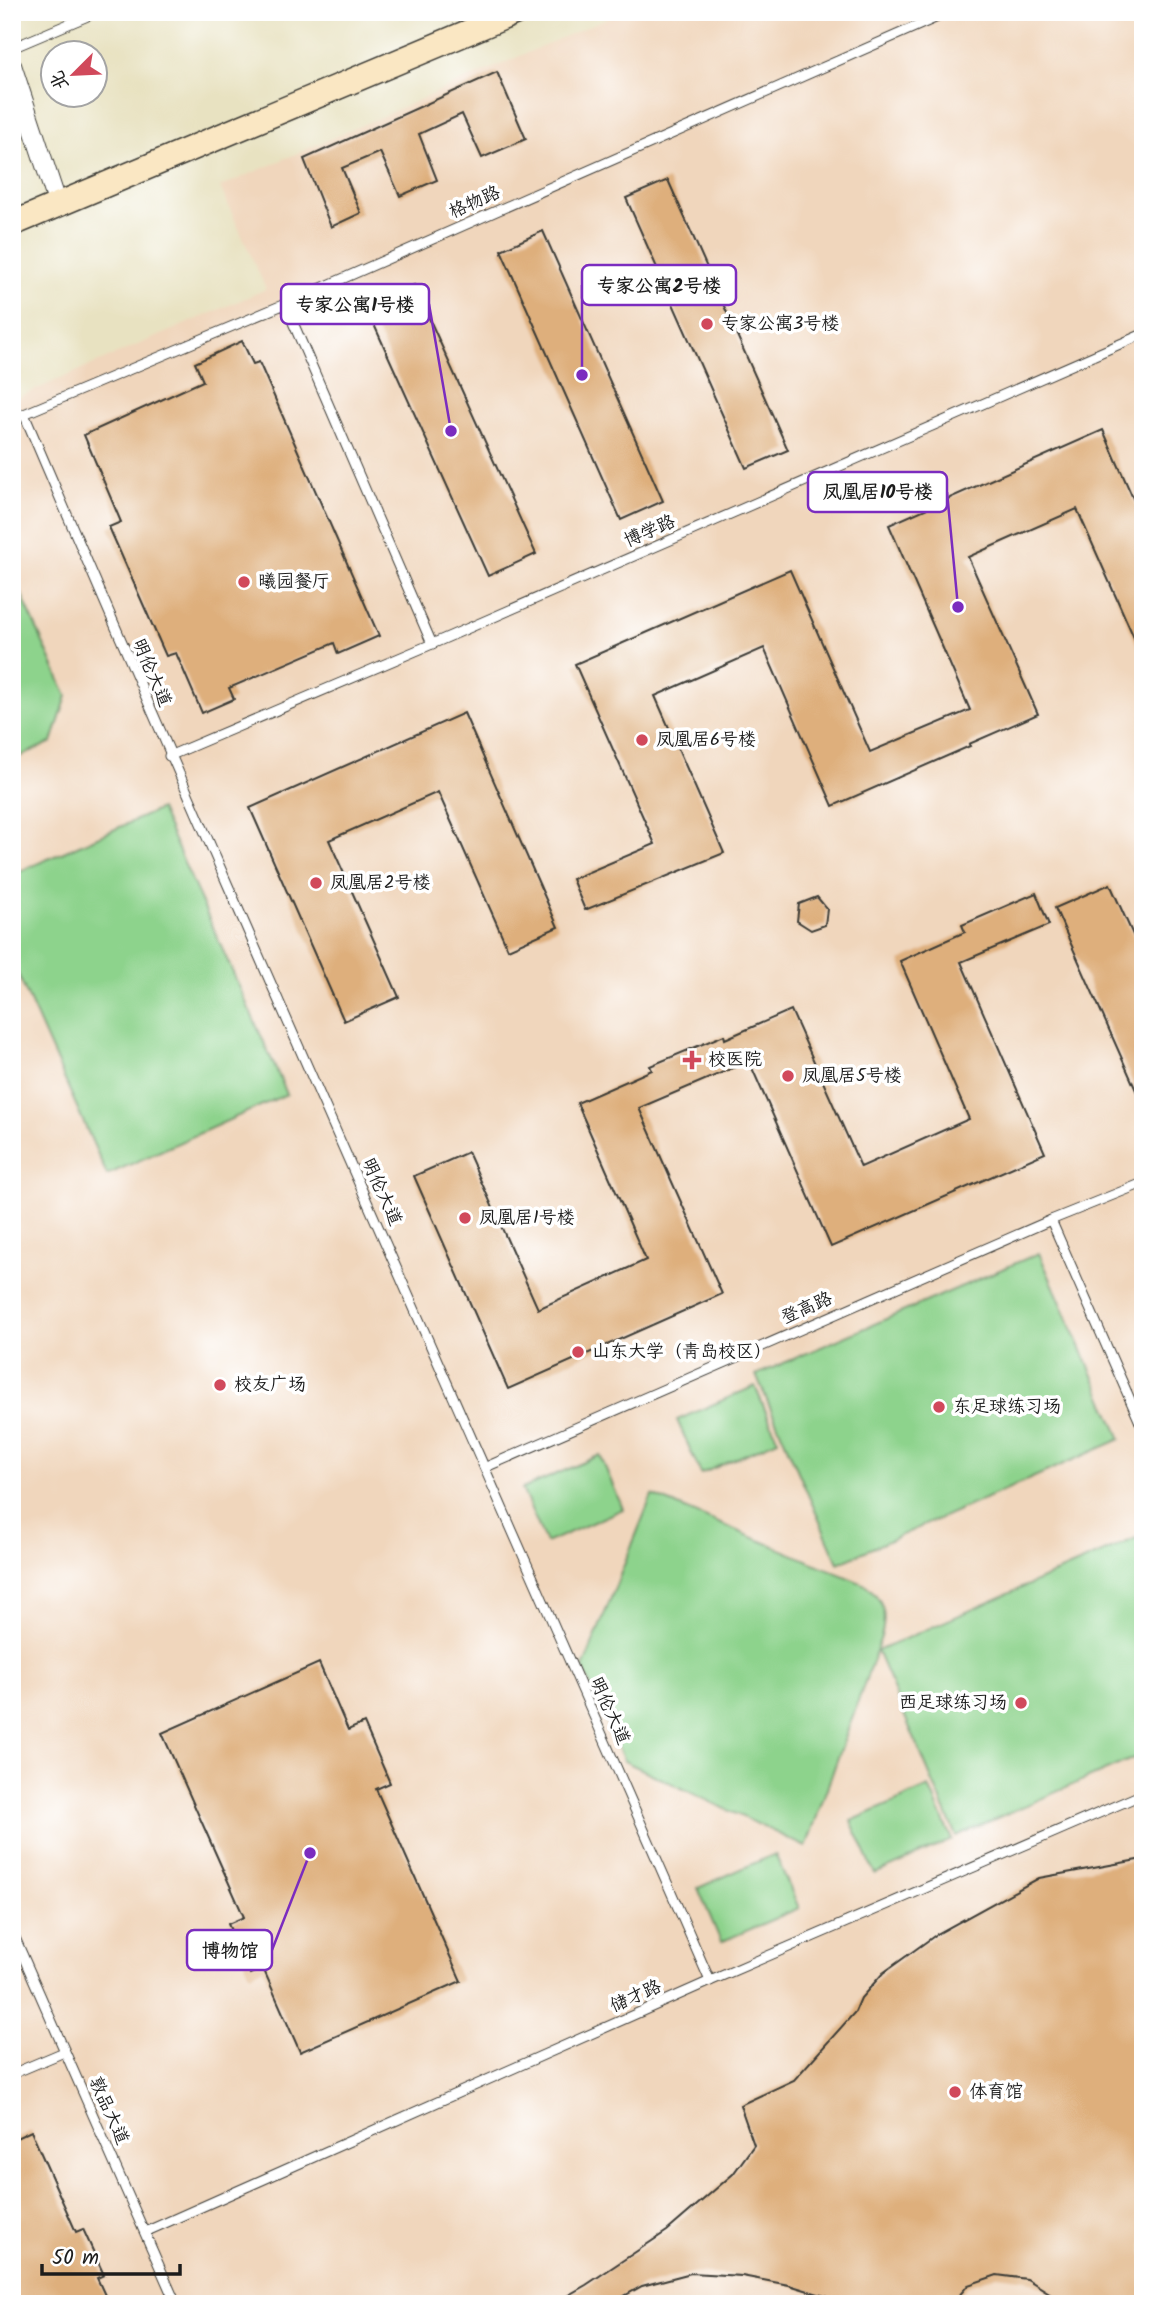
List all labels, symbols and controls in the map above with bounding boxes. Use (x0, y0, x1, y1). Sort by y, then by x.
north arrow (38, 38, 108, 108)
text: 北 (43, 65, 78, 95)
street label: 格物路 (444, 179, 506, 227)
callout: 专家公寓2号楼 (582, 265, 736, 305)
text: 专家公寓2号楼 (596, 272, 722, 302)
callout: 专家公寓1号楼 (281, 284, 429, 324)
text: 专家公寓1号楼 (295, 291, 415, 321)
place label: 专家公寓3号楼 (721, 310, 839, 339)
marker: 专家公寓3号楼 (699, 316, 715, 332)
callout: 凤凰居10号楼 (808, 472, 947, 512)
text: 凤凰居10号楼 (823, 478, 933, 508)
street label: 博学路 (619, 508, 681, 556)
place label: 曦园餐厅 (258, 568, 330, 597)
marker: 曦园餐厅 (236, 574, 252, 590)
street label: 明伦大道 (124, 634, 178, 712)
place label: 凤凰居6号楼 (656, 726, 756, 755)
marker: 凤凰居6号楼 (634, 732, 650, 748)
place label: 凤凰居2号楼 (330, 869, 430, 898)
marker: 凤凰居2号楼 (308, 875, 324, 891)
place label: 校医院 (708, 1046, 762, 1075)
marker: 校医院 (682, 1050, 702, 1070)
place label: 凤凰居5号楼 (802, 1062, 902, 1091)
marker: 凤凰居5号楼 (780, 1068, 796, 1084)
street label: 明伦大道 (353, 1153, 409, 1231)
place label: 凤凰居1号楼 (479, 1204, 575, 1233)
marker: 凤凰居1号楼 (457, 1210, 473, 1226)
street label: 登高路 (776, 1285, 838, 1333)
place label: 山东大学（青岛校区） (592, 1338, 772, 1367)
marker: 山东大学（青岛校区） (570, 1344, 586, 1360)
place label: 校友广场 (234, 1371, 306, 1400)
marker: 校友广场 (212, 1377, 228, 1393)
place label: 东足球练习场 (953, 1393, 1061, 1422)
marker: 东足球练习场 (931, 1399, 947, 1415)
street label: 明伦大道 (581, 1672, 637, 1750)
place label: 西足球练习场 (899, 1689, 1007, 1718)
marker: 西足球练习场 (1013, 1695, 1029, 1711)
callout: 博物馆 (187, 1930, 272, 1970)
text: 博物馆 (201, 1937, 259, 1967)
street label: 储才路 (605, 1973, 667, 2021)
street label: 敦品大道 (80, 2072, 136, 2150)
place label: 体育馆 (969, 2078, 1023, 2107)
marker: 体育馆 (947, 2084, 963, 2100)
scale bar (42, 2232, 180, 2276)
text: 50 m (52, 2242, 99, 2275)

